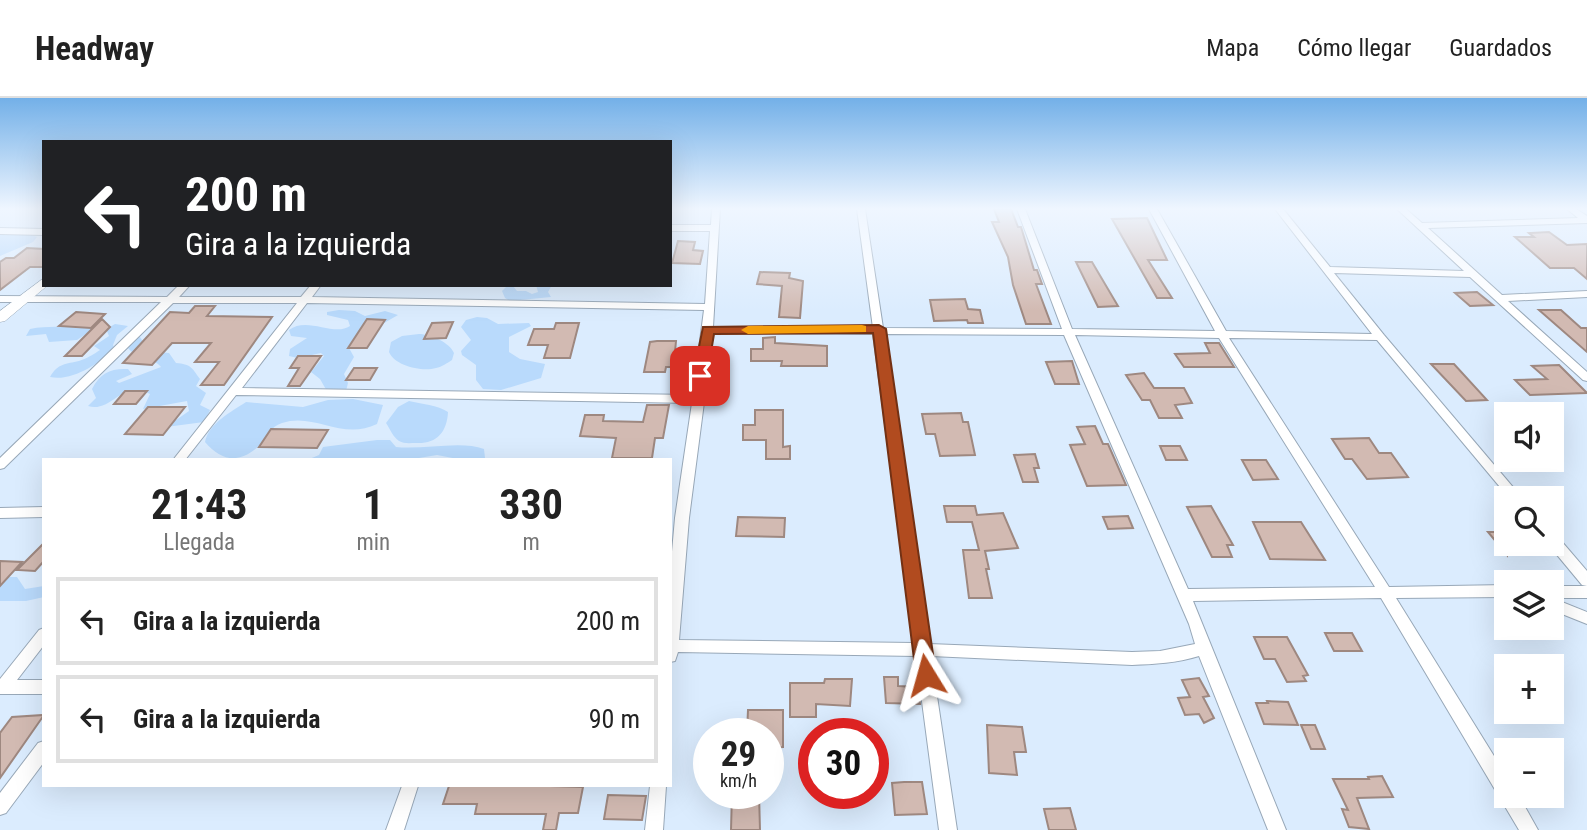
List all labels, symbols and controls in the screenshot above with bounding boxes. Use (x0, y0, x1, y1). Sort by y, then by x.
text: Headway (35, 29, 154, 68)
text: Mapa (1206, 34, 1259, 62)
text: Cómo llegar (1297, 34, 1411, 62)
text: Guardados (1449, 34, 1552, 62)
text: 200 m (185, 166, 307, 223)
icon: left (70, 168, 161, 259)
text: Gira a la izquierda (185, 225, 411, 263)
pin (670, 346, 730, 406)
icon: arrive (681, 357, 719, 395)
map controls (1494, 402, 1564, 808)
button: sound (1494, 402, 1564, 472)
text: 21:43 (151, 480, 247, 529)
text: 1 (363, 480, 384, 529)
text: 330 (499, 480, 563, 529)
button: search (1494, 486, 1564, 556)
text: Llegada (163, 529, 235, 556)
text: min (356, 529, 390, 556)
text: m (522, 529, 540, 556)
button: layers (1494, 570, 1564, 640)
icon: left (74, 602, 112, 640)
text: Gira a la izquierda (133, 606, 321, 636)
text: 200 m (576, 606, 640, 636)
position arrow (889, 638, 963, 712)
button: + (1494, 654, 1564, 724)
icon: left (74, 700, 112, 738)
text: Gira a la izquierda (133, 704, 321, 734)
text: 90 m (589, 704, 640, 734)
speed limit sign: 30 (798, 718, 889, 809)
text: 29 (721, 734, 756, 775)
button: − (1494, 738, 1564, 808)
text: km/h (720, 770, 757, 791)

